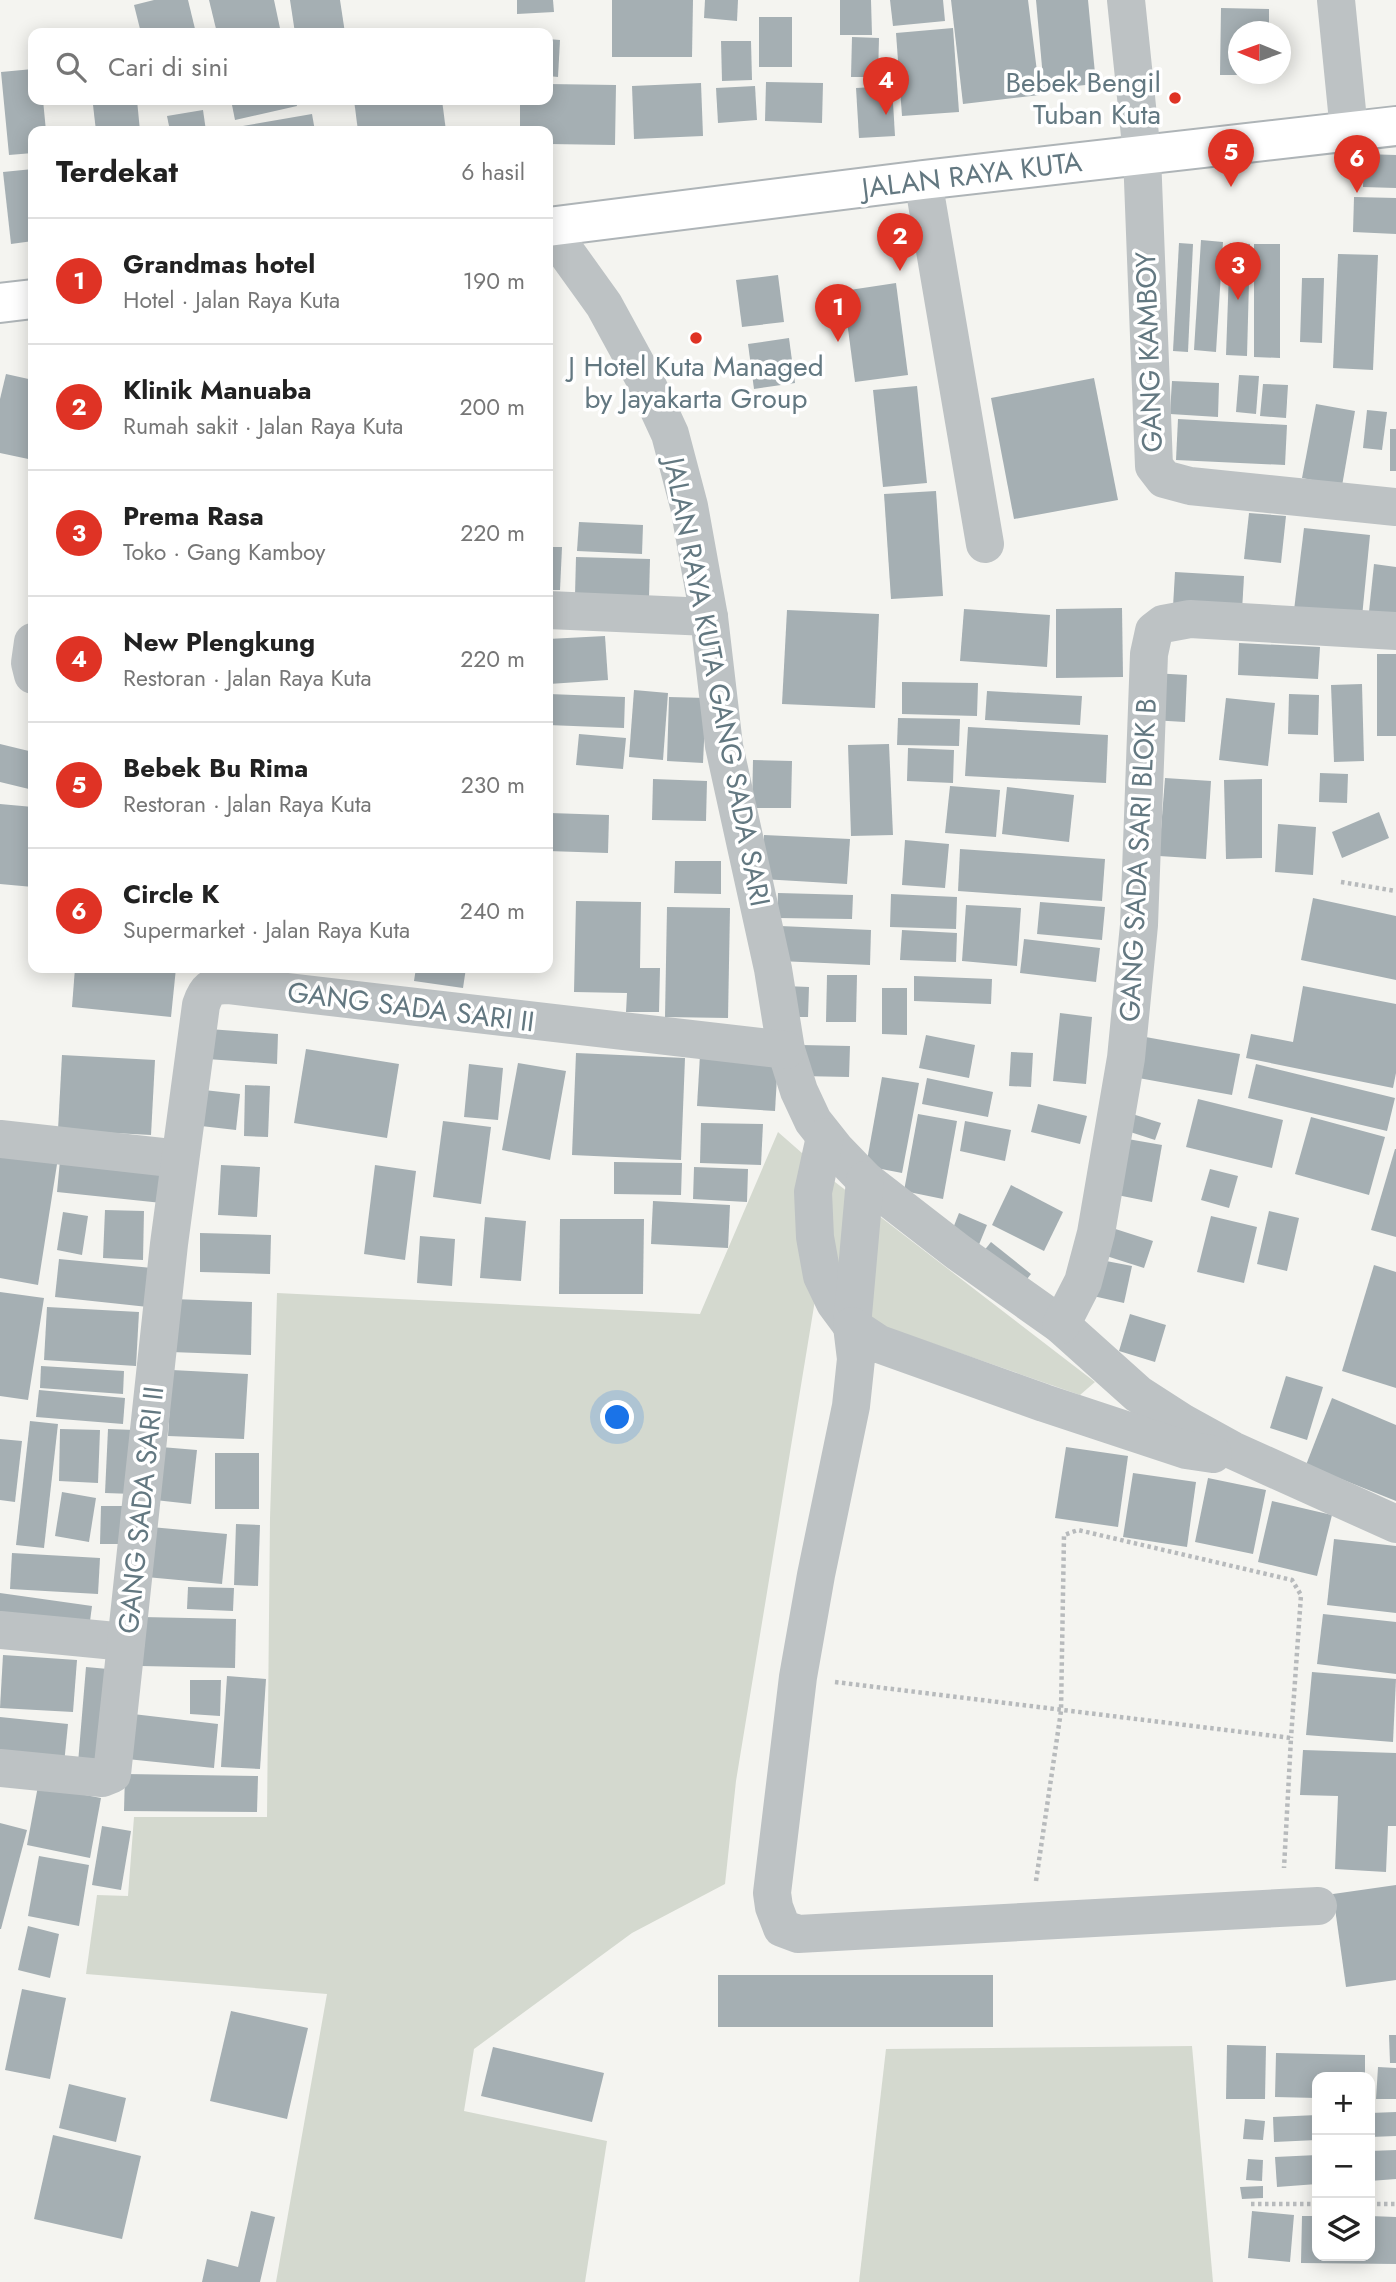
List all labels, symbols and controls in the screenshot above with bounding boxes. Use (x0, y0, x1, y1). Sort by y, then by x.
north arrow (1228, 21, 1291, 84)
search box (28, 28, 553, 105)
icon: search (52, 48, 90, 86)
text: Cari di sini (108, 48, 229, 86)
pin: 4 (863, 57, 909, 115)
place label: Bebek Bengil Tuban Kuta (1005, 62, 1161, 135)
marker: Bebek Bengil Tuban Kuta (1167, 90, 1183, 106)
pin: 5 (1208, 129, 1254, 187)
pin: 6 (1334, 135, 1380, 193)
street label: JALAN RAYA KUTA (856, 141, 1085, 209)
text: Terdekat (56, 150, 178, 193)
text: 6 hasil (461, 155, 525, 189)
pin: 2 (877, 213, 923, 271)
pin: 3 (1215, 242, 1261, 300)
text: Grandmas hotel (123, 245, 315, 283)
street label: GANG KAMBOY (1125, 251, 1173, 453)
text: 1 (73, 264, 85, 298)
text: 190 m (463, 264, 525, 298)
text: Hotel · Jalan Raya Kuta (123, 283, 340, 317)
pin: 1 (815, 284, 861, 342)
marker: J Hotel Kuta Managed by Jayakarta Group (688, 330, 704, 346)
place label: J Hotel Kuta Managed by Jayakarta Group (564, 346, 824, 419)
text: Klinik Manuaba (123, 371, 311, 409)
text: 2 (71, 390, 87, 424)
text: 200 m (459, 390, 525, 424)
text: Rumah sakit · Jalan Raya Kuta (123, 409, 403, 443)
street label: JALAN RAYA KUTA GANG SADA SARI (653, 450, 781, 910)
text: Prema Rasa (123, 497, 264, 535)
text: 3 (72, 516, 86, 550)
text: 220 m (460, 516, 525, 550)
text: Toko · Gang Kamboy (123, 535, 325, 569)
text: New Plengkung (123, 623, 315, 661)
text: 4 (71, 642, 87, 676)
text: 220 m (460, 642, 525, 676)
text: Restoran · Jalan Raya Kuta (123, 661, 372, 695)
street label: GANG SADA SARI BLOK B (1109, 697, 1167, 1023)
text: Bebek Bu Rima (123, 749, 308, 787)
text: 5 (72, 768, 86, 802)
text: 230 m (461, 768, 525, 802)
text: Restoran · Jalan Raya Kuta (123, 787, 372, 821)
text: Circle K (123, 875, 219, 913)
text: 6 (71, 894, 87, 928)
text: 240 m (460, 894, 525, 928)
text: Supermarket · Jalan Raya Kuta (123, 913, 410, 947)
street label: GANG SADA SARI II (285, 972, 537, 1042)
street label: GANG SADA SARI II (108, 1384, 174, 1636)
your location (600, 1400, 634, 1434)
map controls (1312, 2072, 1375, 2261)
button: + (1312, 2072, 1375, 2135)
button: − (1312, 2135, 1375, 2198)
button: layers (1312, 2198, 1375, 2261)

